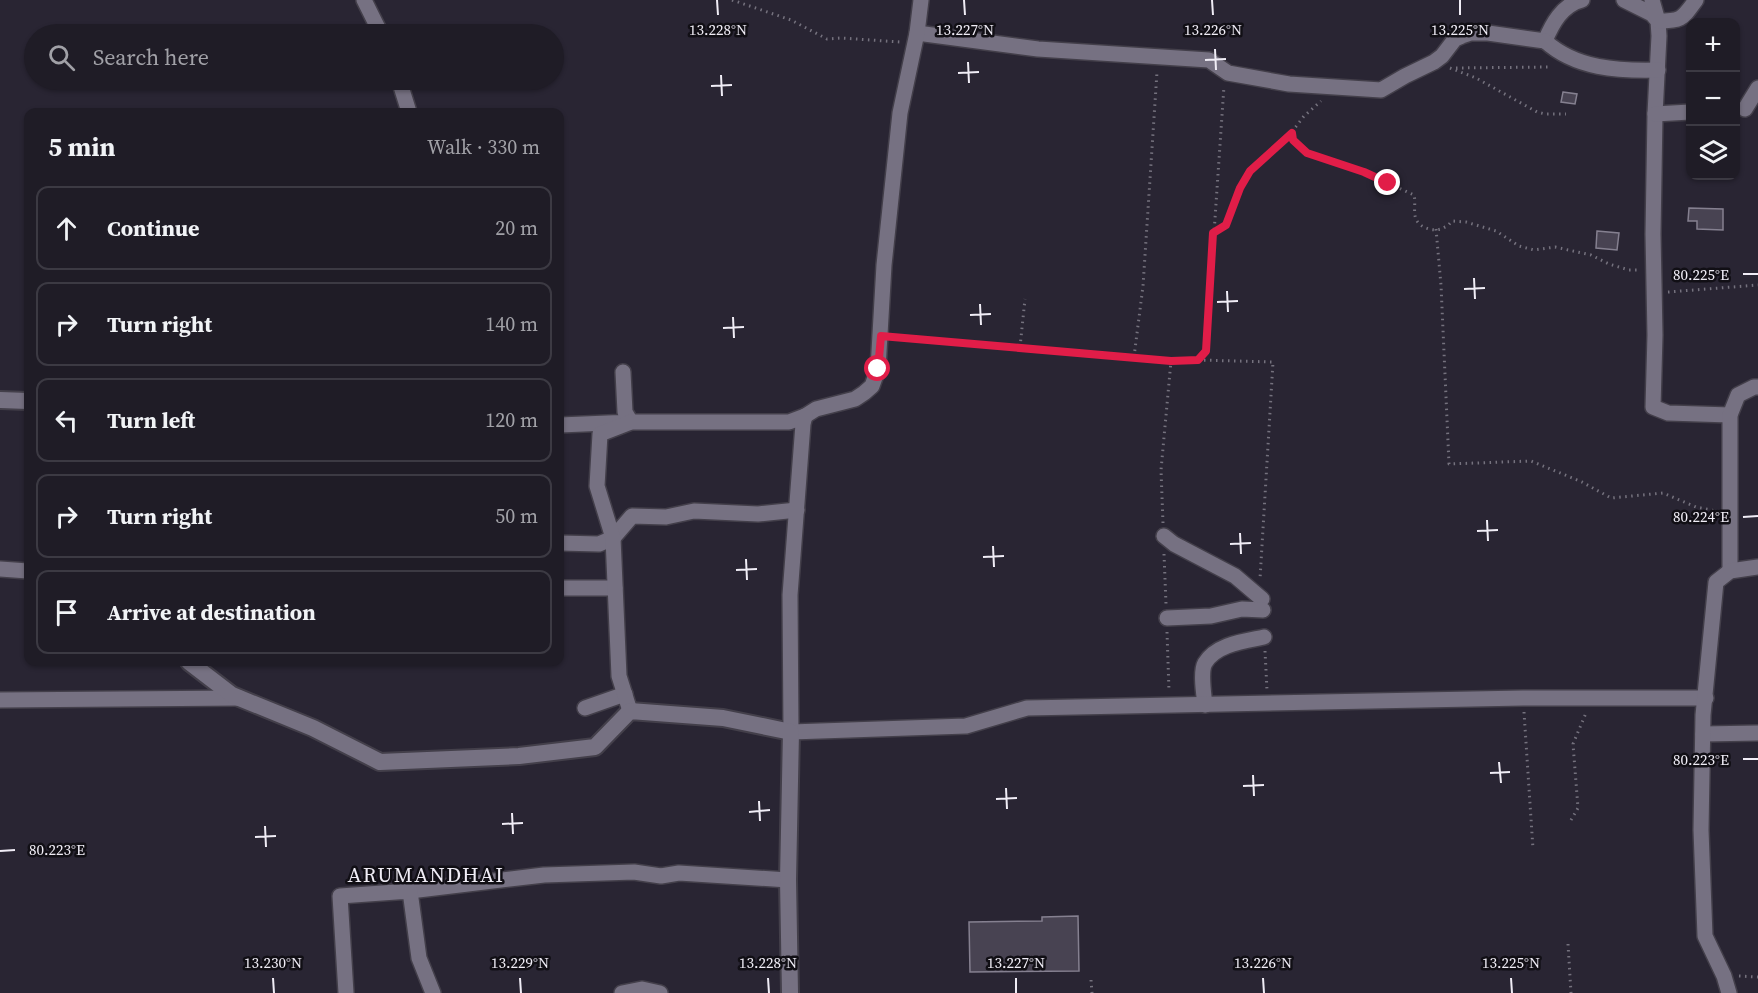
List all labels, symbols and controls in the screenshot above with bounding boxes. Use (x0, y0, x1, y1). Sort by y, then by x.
map controls (1686, 18, 1740, 180)
button: + (1686, 18, 1740, 72)
text: 13.228°N (689, 19, 747, 40)
text: 13.227°N (936, 19, 994, 40)
text: 13.226°N (1184, 19, 1242, 40)
text: 13.225°N (1431, 19, 1489, 40)
search box (24, 24, 564, 90)
icon: search (45, 41, 78, 74)
text: Search here (93, 42, 209, 72)
button: − (1686, 72, 1740, 126)
button: layers (1686, 126, 1740, 180)
text: 5 min (48, 129, 115, 165)
text: Walk · 330 m (427, 133, 540, 161)
route end (1374, 169, 1400, 195)
icon: ahead (50, 212, 83, 245)
text: Continue (107, 213, 200, 243)
text: 20 m (495, 214, 538, 242)
text: 80.225°E (1673, 264, 1729, 285)
icon: right (50, 308, 83, 341)
text: Turn right (107, 309, 212, 339)
text: 140 m (485, 310, 538, 338)
route start (864, 355, 890, 381)
icon: left (50, 404, 83, 437)
text: Turn left (107, 405, 195, 435)
text: 120 m (485, 406, 538, 434)
icon: right (50, 500, 83, 533)
text: Turn right (107, 501, 212, 531)
text: 50 m (495, 502, 538, 530)
text: 80.224°E (1673, 506, 1729, 527)
icon: arrive (50, 596, 83, 629)
text: Arrive at destination (107, 597, 316, 627)
text: 80.223°E (1673, 749, 1729, 770)
text: 80.223°E (29, 839, 85, 860)
district label: ARUMANDHAI (347, 860, 505, 889)
text: 13.230°N (244, 952, 302, 973)
text: 13.229°N (491, 952, 549, 973)
text: 13.228°N (739, 952, 797, 973)
text: 13.227°N (987, 952, 1045, 973)
text: 13.226°N (1234, 952, 1292, 973)
text: 13.225°N (1482, 952, 1540, 973)

